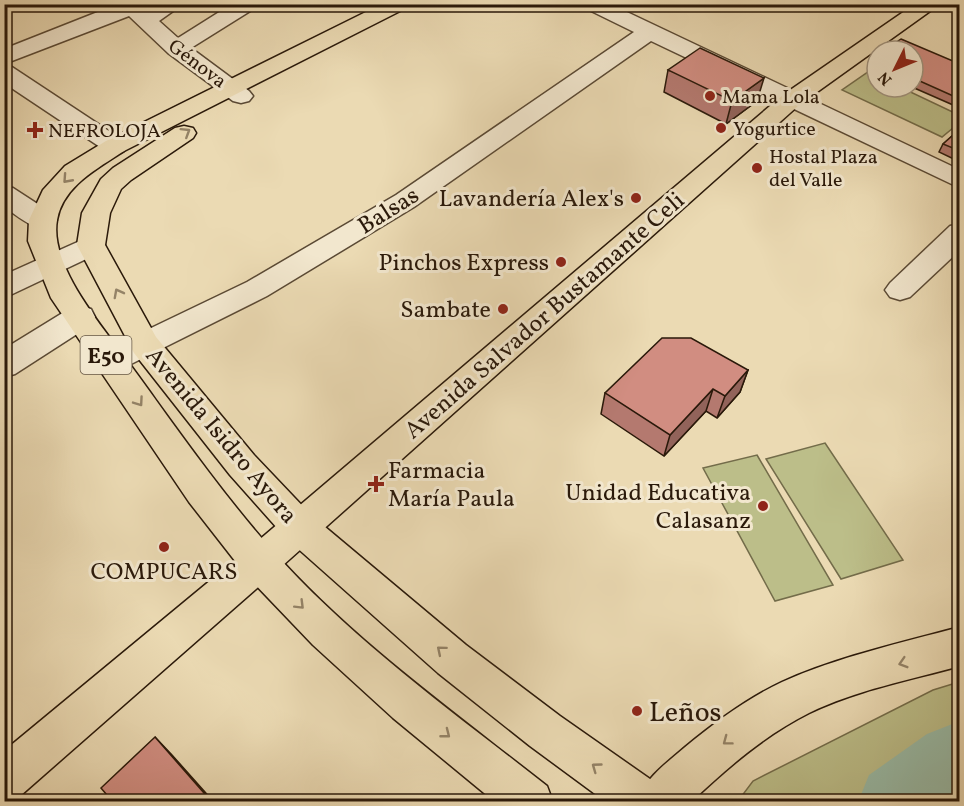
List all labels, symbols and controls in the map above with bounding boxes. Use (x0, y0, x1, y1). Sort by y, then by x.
street label: Génova (162, 33, 232, 96)
north arrow (865, 39, 925, 99)
text: N (873, 66, 898, 90)
place label: Mama Lola (722, 84, 820, 112)
marker: Mama Lola (703, 89, 717, 103)
place label: Yogurtice (733, 116, 816, 144)
place label: NEFROLOJA (48, 118, 161, 146)
marker: NEFROLOJA (26, 121, 44, 139)
marker: Yogurtice (714, 121, 728, 135)
one-way arrow (179, 128, 190, 139)
place label: Hostal Plaza del Valle (769, 144, 878, 195)
marker: Hostal Plaza del Valle (750, 161, 764, 175)
one-way arrow (63, 172, 74, 183)
street label: Balsas (352, 180, 426, 244)
place label: Lavandería Alex's (439, 183, 624, 217)
street label: Avenida Salvador Bustamante Celi (398, 185, 693, 448)
marker: Lavandería Alex's (629, 191, 643, 205)
place label: Pinchos Express (379, 247, 549, 281)
marker: Pinchos Express (554, 255, 568, 269)
one-way arrow (114, 289, 125, 300)
place label: Sambate (400, 294, 491, 328)
marker: Sambate (496, 302, 510, 316)
road number: E50 (80, 336, 132, 374)
street label: Avenida Isidro Ayora (136, 341, 305, 532)
one-way arrow (132, 395, 143, 406)
place label: Farmacia María Paula (388, 455, 515, 517)
marker: Farmacia María Paula (369, 477, 383, 491)
place label: Unidad Educativa Calasanz (565, 477, 751, 539)
marker: Unidad Educativa Calasanz (756, 499, 770, 513)
marker: COMPUCARS (157, 540, 171, 554)
place label: COMPUCARS (91, 556, 237, 590)
one-way arrow (293, 598, 304, 608)
one-way arrow (437, 646, 448, 657)
one-way arrow (898, 656, 909, 668)
place label: Leños (649, 694, 722, 733)
marker: Leños (630, 704, 644, 718)
one-way arrow (439, 726, 450, 737)
one-way arrow (722, 734, 733, 745)
one-way arrow (592, 764, 603, 775)

